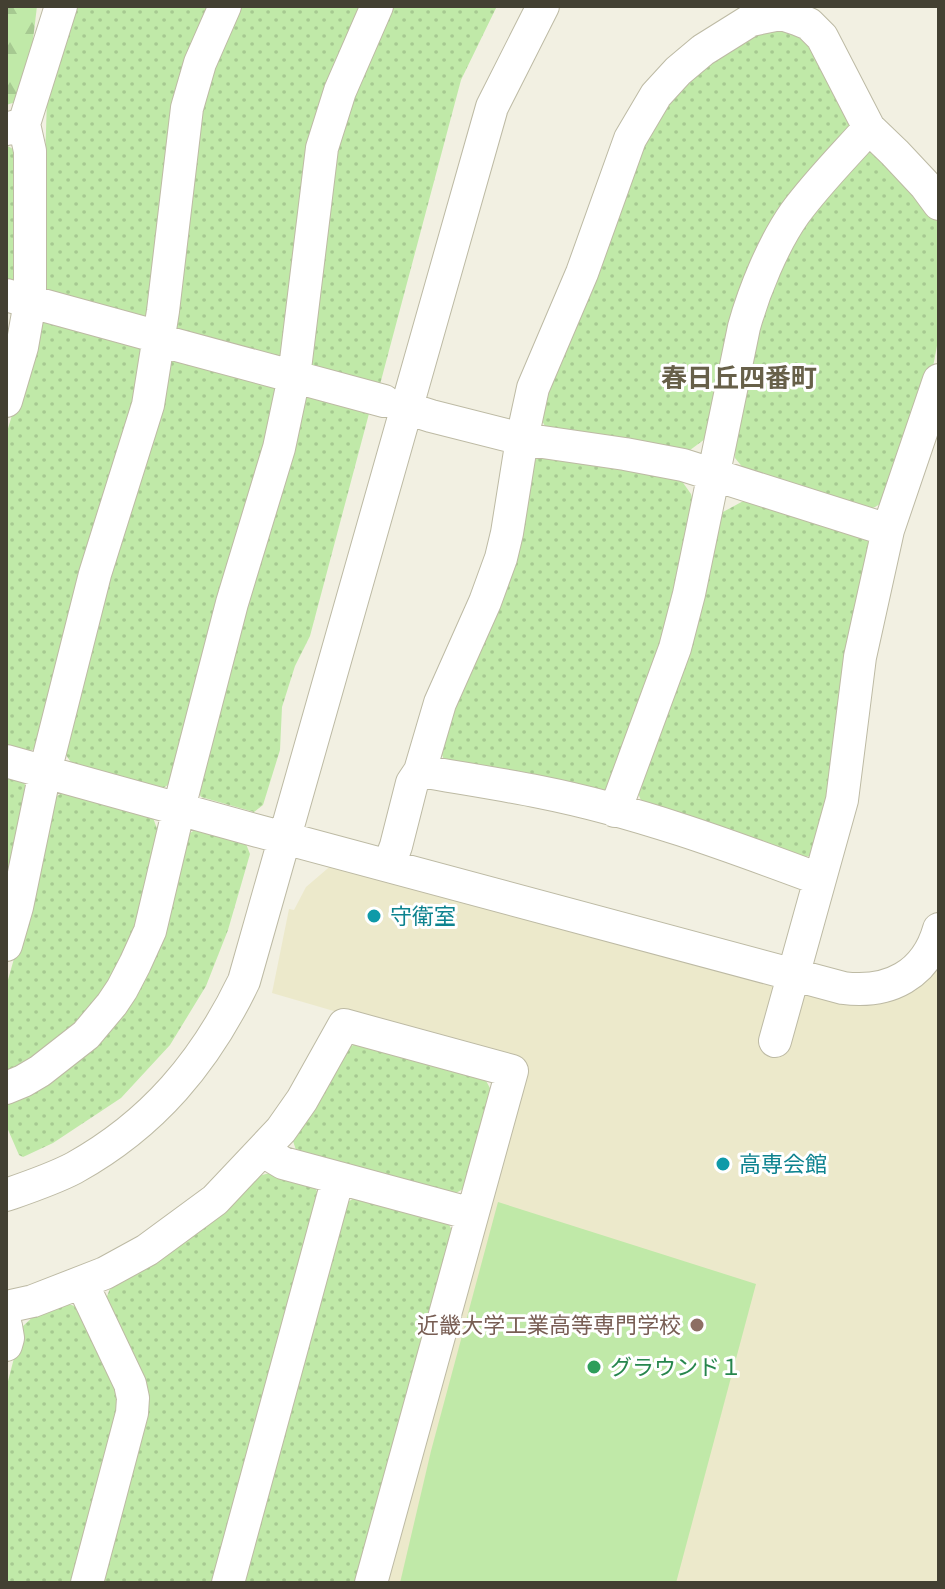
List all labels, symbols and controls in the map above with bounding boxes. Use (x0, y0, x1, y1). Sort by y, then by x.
district label: 春日丘四番町 (661, 363, 817, 392)
place label: 守衛室 (390, 903, 456, 928)
marker: 守衛室 (365, 907, 383, 925)
place label: 高専会館 (739, 1151, 827, 1176)
marker: 高専会館 (714, 1155, 732, 1173)
place label: 近畿大学工業高等専門学校 (417, 1312, 681, 1337)
marker: 近畿大学工業高等専門学校 (688, 1316, 706, 1334)
place label: グラウンド１ (610, 1354, 742, 1379)
marker: グラウンド１ (585, 1358, 603, 1376)

